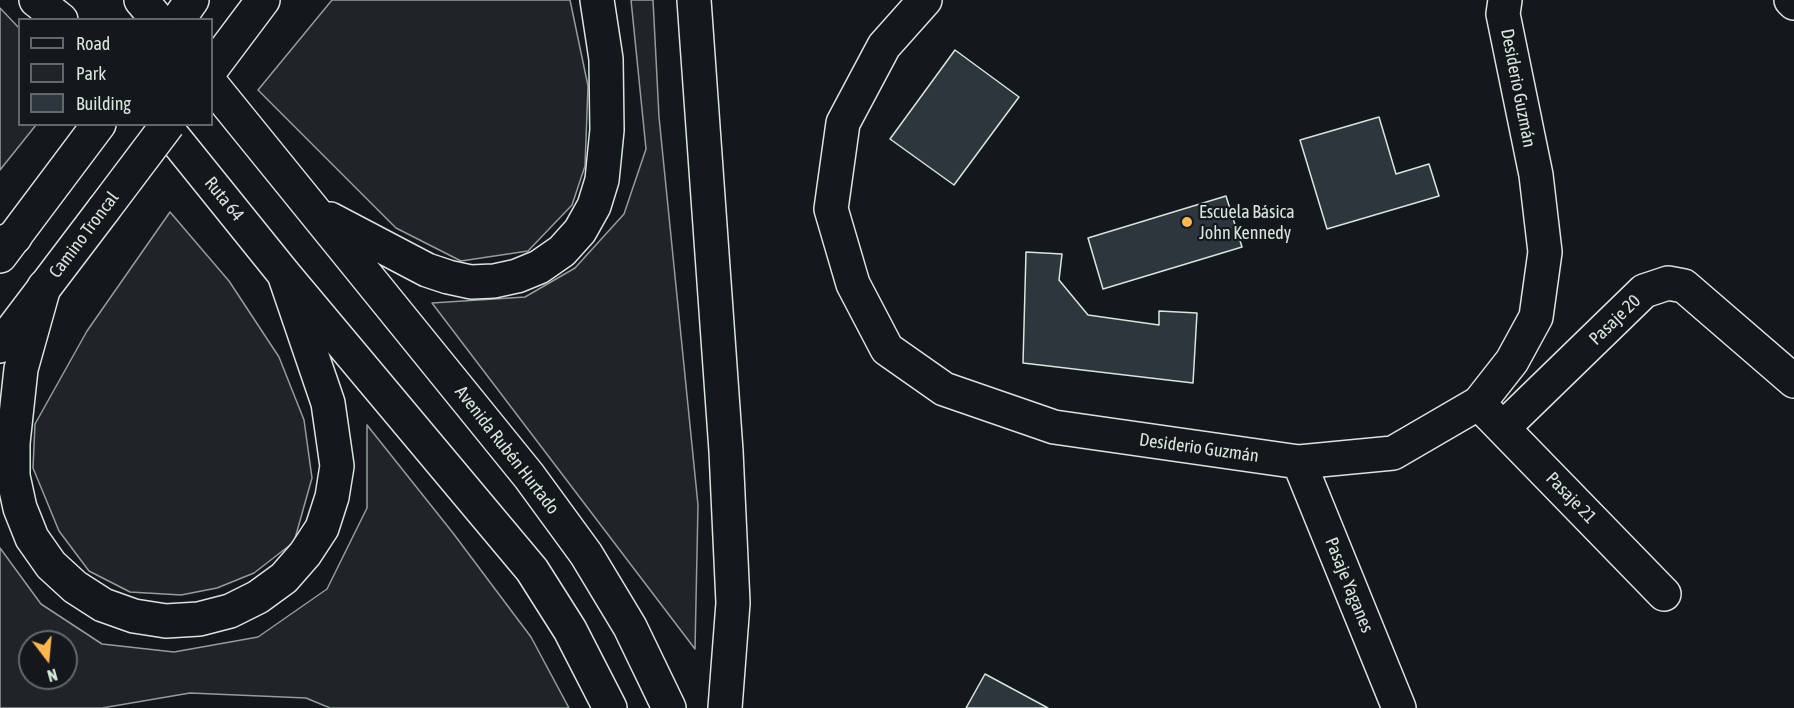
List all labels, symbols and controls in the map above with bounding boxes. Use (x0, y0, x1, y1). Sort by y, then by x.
legend (18, 18, 213, 126)
street label: Desiderio Guzmán (1496, 27, 1540, 149)
text: Road (76, 33, 110, 54)
text: Park (76, 63, 106, 84)
text: Building (76, 93, 131, 114)
street label: Ruta 64 (200, 173, 248, 225)
street label: Camino Troncal (45, 188, 123, 282)
place label: Escuela Básica John Kennedy (1199, 201, 1295, 244)
marker: Escuela Básica John Kennedy (1180, 215, 1194, 229)
street label: Pasaje 20 (1585, 290, 1645, 350)
street label: Avenida Rubén Hurtado (450, 382, 564, 518)
street label: Desiderio Guzmán (1138, 429, 1260, 467)
street label: Pasaje 21 (1541, 468, 1601, 528)
street label: Pasaje Yaganes (1320, 534, 1378, 636)
north arrow (18, 630, 78, 690)
text: N (45, 665, 59, 685)

